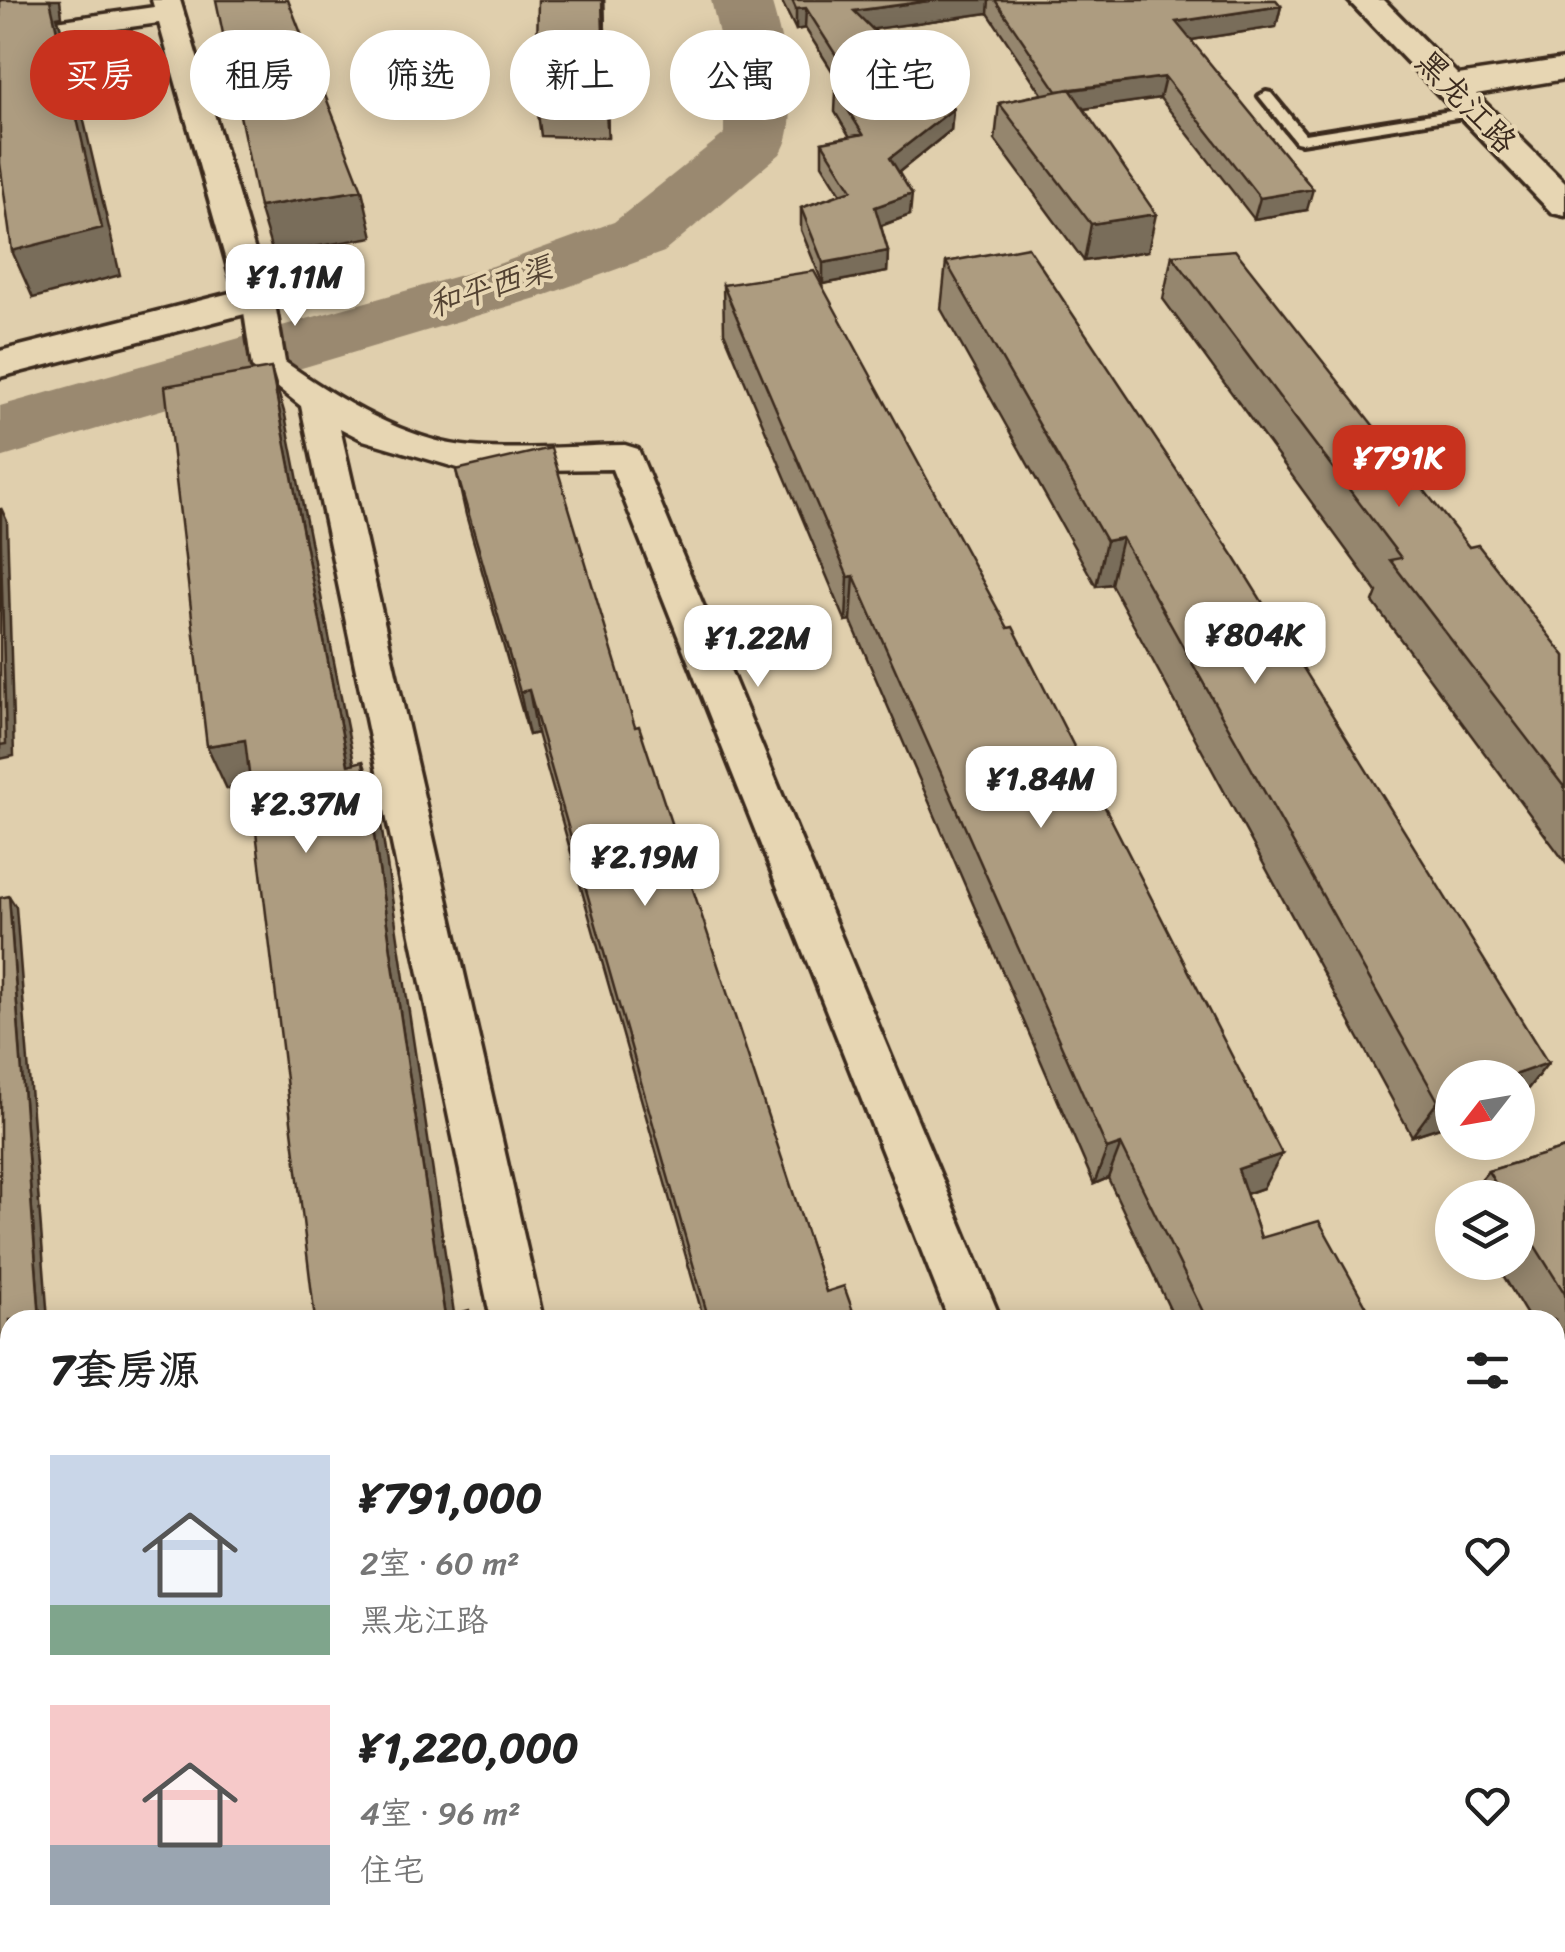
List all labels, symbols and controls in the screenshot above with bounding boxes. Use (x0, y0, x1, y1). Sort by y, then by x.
chip: 买房 (30, 30, 170, 120)
chip: 租房 (190, 30, 330, 120)
chip: 筛选 (350, 30, 490, 120)
chip: 新上 (510, 30, 650, 120)
chip: 公寓 (670, 30, 810, 120)
chip: 住宅 (830, 30, 970, 120)
street label: 黑龙江路 (1401, 36, 1531, 168)
water label: 和平西渠 (420, 239, 563, 334)
pin: ¥1.11M (214, 244, 376, 329)
text: ¥1.11M (248, 248, 342, 305)
pin: ¥791K (1329, 425, 1469, 510)
text: ¥791K (1355, 429, 1443, 486)
pin: ¥804K (1185, 602, 1325, 687)
pin: ¥1.22M (677, 605, 839, 690)
text: ¥804K (1207, 606, 1303, 663)
text: ¥1.22M (706, 609, 810, 666)
pin: ¥1.84M (960, 746, 1122, 831)
text: ¥1.84M (988, 750, 1094, 807)
pin: ¥2.37M (225, 771, 387, 856)
text: ¥2.37M (252, 775, 360, 832)
pin: ¥2.19M (564, 824, 726, 909)
text: ¥2.19M (592, 828, 698, 885)
north arrow (1435, 1060, 1535, 1160)
map controls (1435, 1060, 1535, 1280)
button: layers (1435, 1180, 1535, 1280)
text: 7套房源 (50, 1333, 200, 1407)
icon: filters (1460, 1343, 1515, 1398)
text: ¥791,000 (360, 1461, 542, 1535)
icon: home (130, 1495, 250, 1615)
icon: heart (1460, 1528, 1515, 1583)
text: 2室 · 60 m² (360, 1535, 520, 1592)
text: 黑龙江路 (360, 1592, 488, 1649)
text: ¥1,220,000 (360, 1711, 579, 1785)
icon: home (130, 1745, 250, 1865)
icon: heart (1460, 1778, 1515, 1833)
text: 4室 · 96 m² (360, 1785, 521, 1842)
text: 住宅 (360, 1842, 424, 1899)

